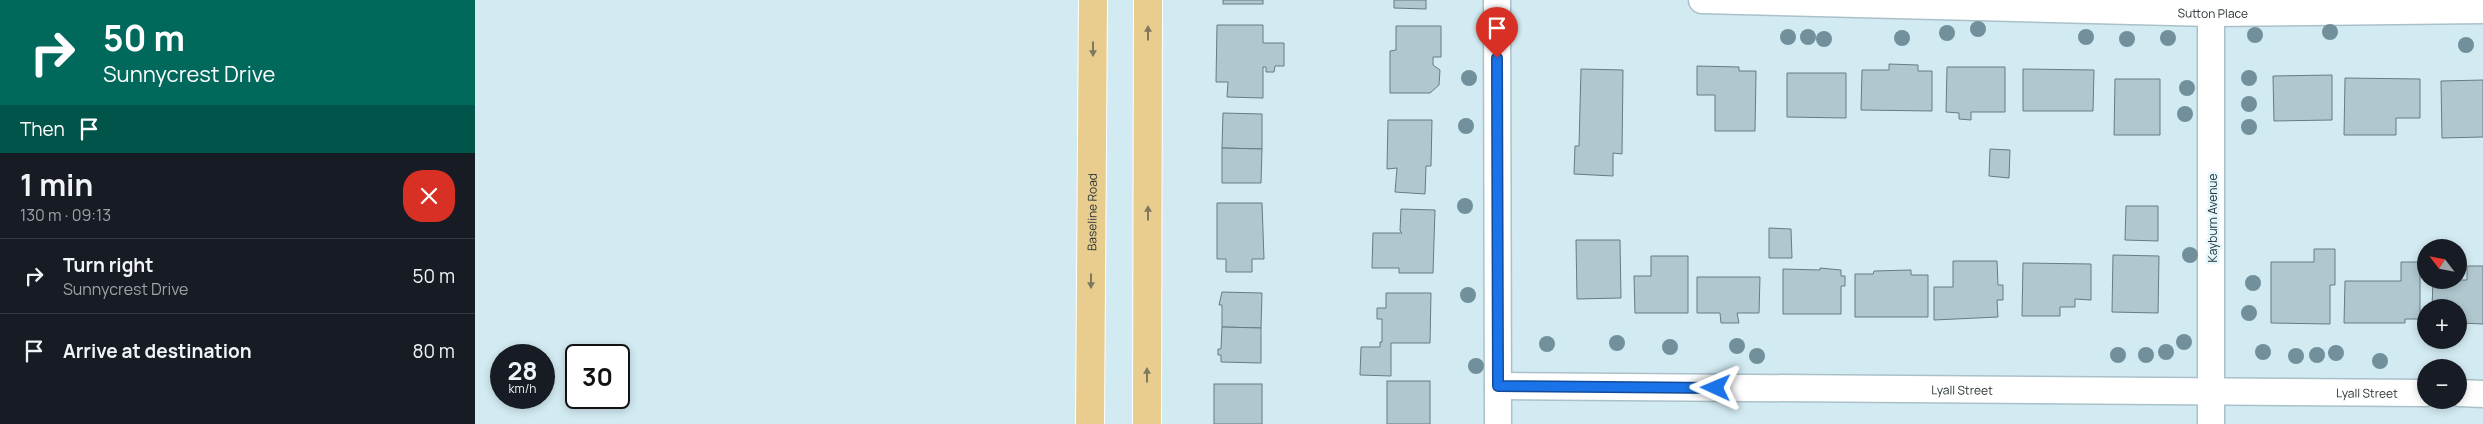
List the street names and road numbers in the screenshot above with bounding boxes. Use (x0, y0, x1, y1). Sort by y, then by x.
street label: Sutton Place (2177, 4, 2248, 22)
street label: Baseline Road (1083, 173, 1100, 251)
street label: Kayburn Avenue (2204, 174, 2221, 262)
street label: Lyall Street (1931, 381, 1993, 398)
street label: Lyall Street (2336, 384, 2398, 401)

